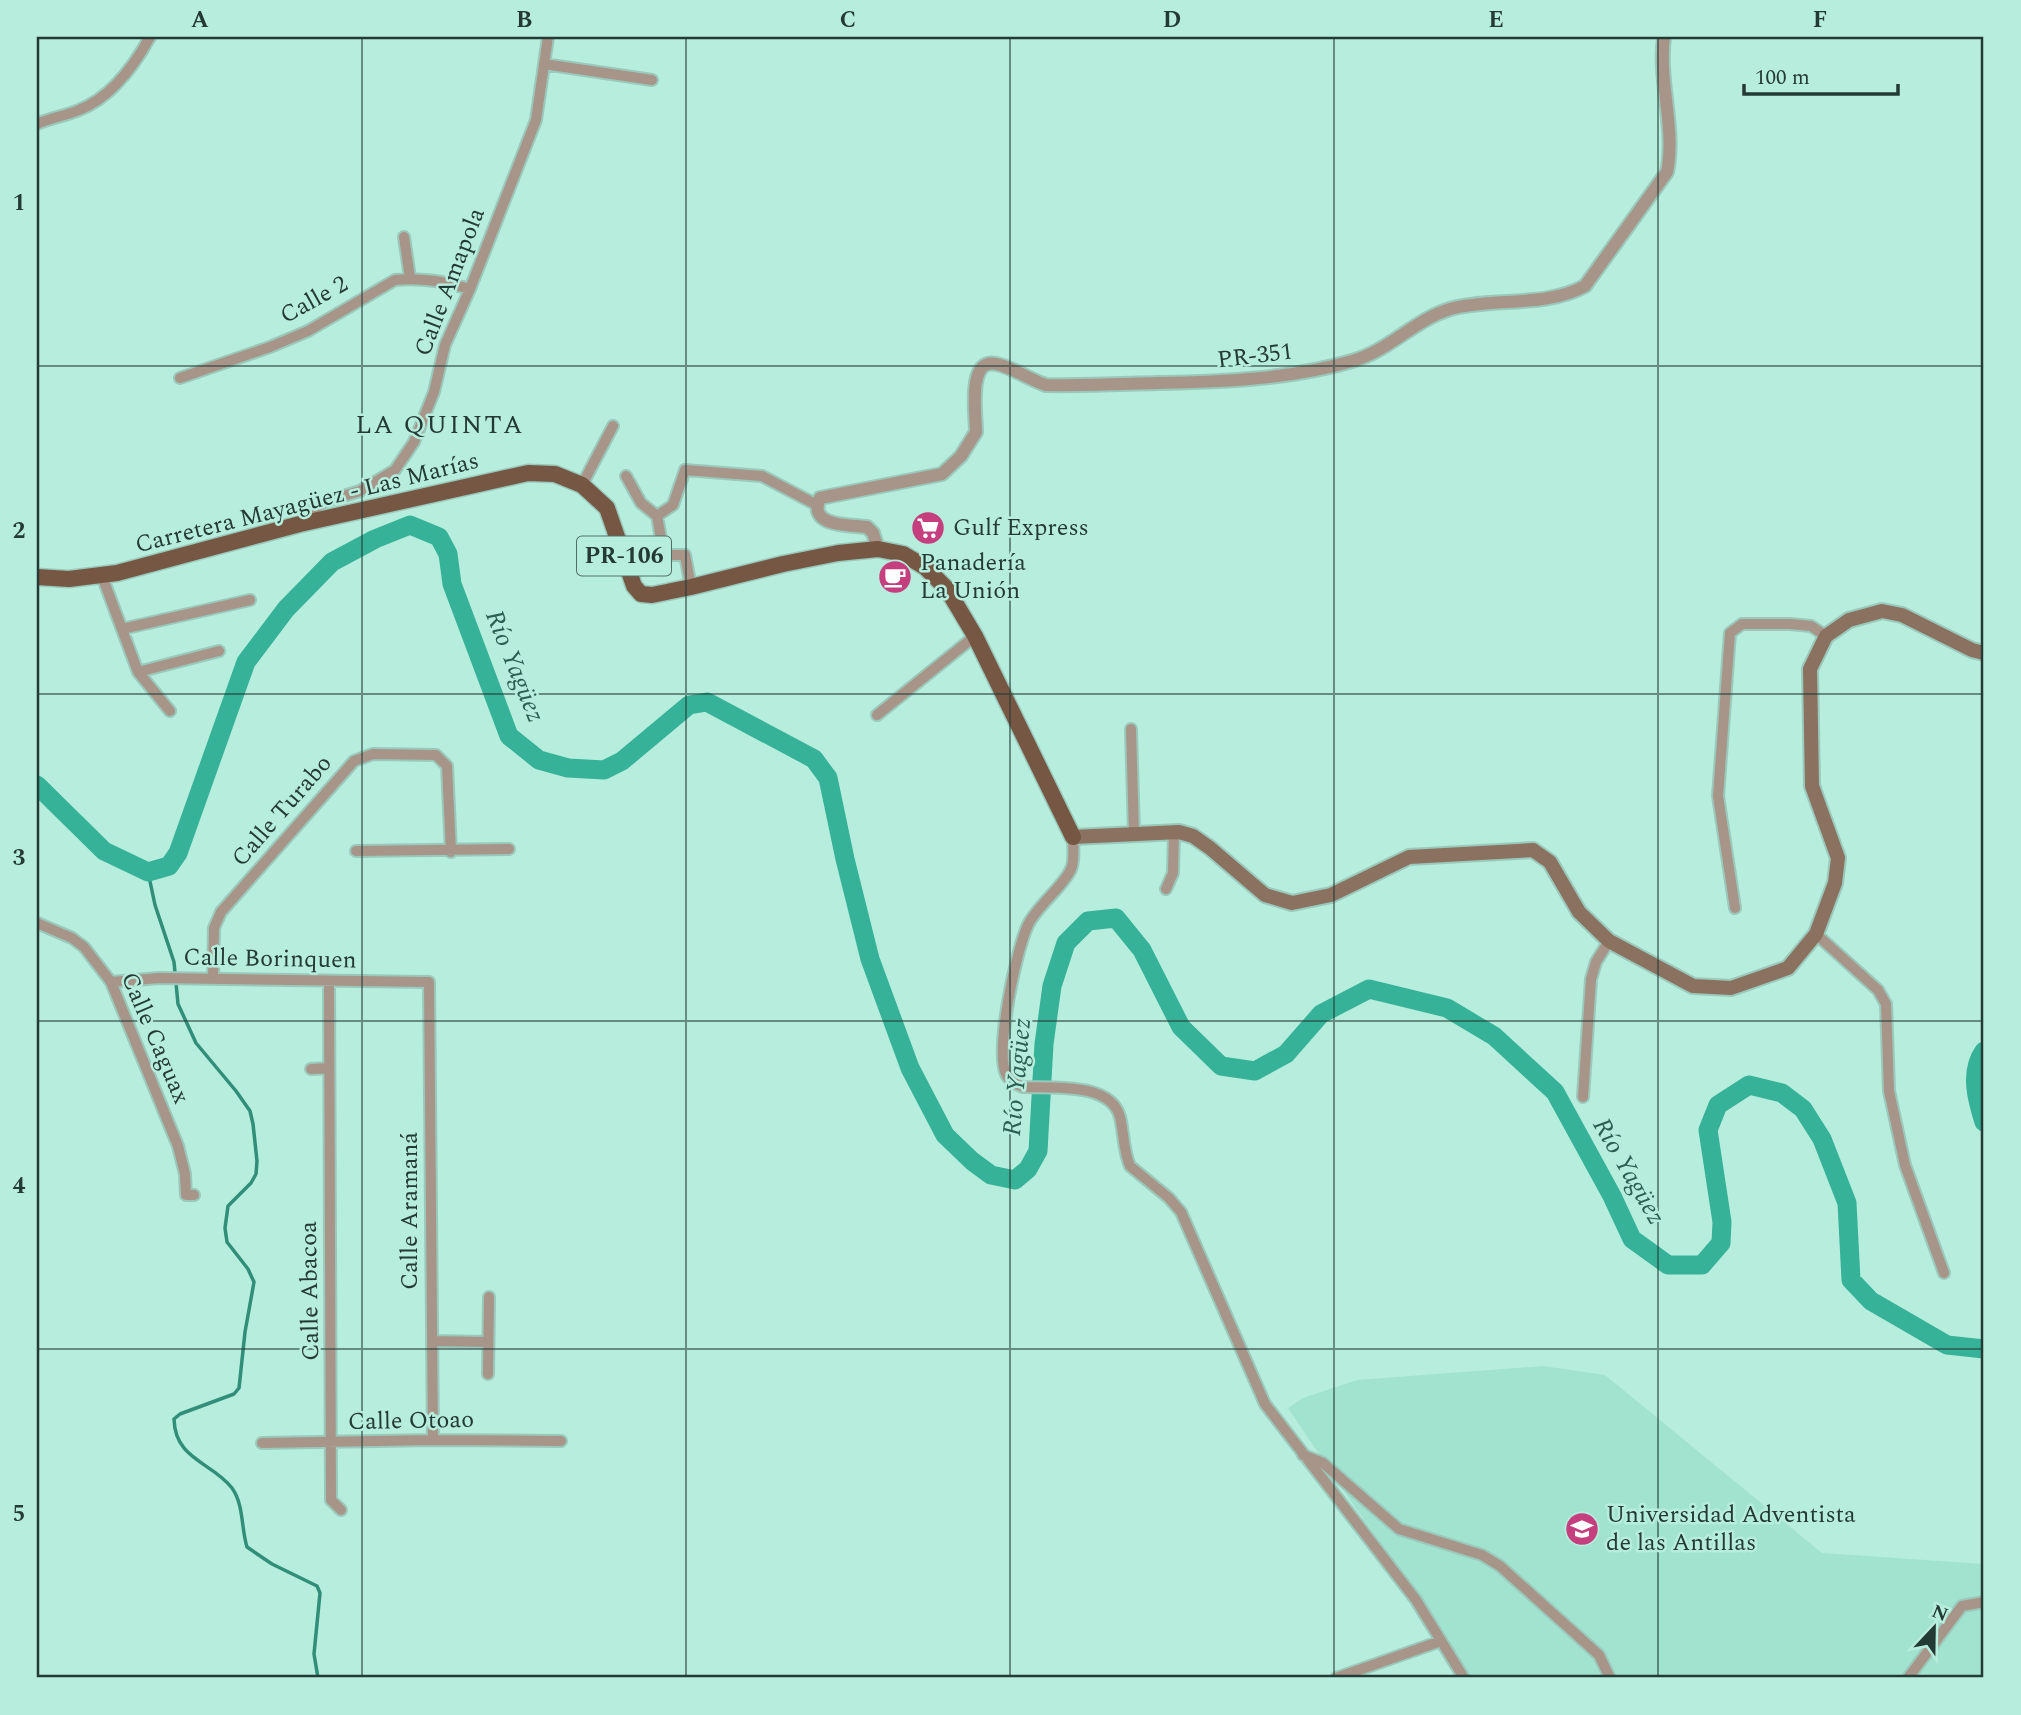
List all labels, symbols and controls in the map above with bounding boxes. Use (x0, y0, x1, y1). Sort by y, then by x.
text: A (191, 3, 209, 38)
text: B (516, 3, 532, 38)
text: C (840, 3, 856, 38)
text: D (1163, 3, 1181, 38)
text: E (1488, 3, 1504, 38)
text: F (1813, 3, 1827, 38)
scale bar (1744, 52, 1898, 96)
text: 100 m (1755, 62, 1810, 94)
text: 1 (13, 186, 25, 221)
street label: Calle Amapola (405, 202, 495, 362)
street label: Calle 2 (273, 267, 355, 333)
street label: PR-351 (1215, 334, 1295, 378)
district label: LA QUINTA (356, 405, 524, 445)
street label: Carretera Mayagüez - Las Marías (131, 443, 483, 563)
supermarket icon: Gulf Express (909, 509, 947, 547)
place label: Gulf Express (953, 510, 1089, 546)
text: 2 (13, 514, 26, 549)
road number: PR-106 (577, 536, 671, 576)
place label: Panadería La Unión (920, 545, 1026, 609)
cafe icon: Panadería La Unión (876, 558, 914, 596)
water label: Río Yagüez (474, 604, 556, 728)
street label: Calle Turabo (223, 747, 341, 875)
text: 3 (13, 841, 26, 876)
street label: Calle Borinquen (183, 939, 357, 979)
street label: Calle Caguax (111, 967, 199, 1110)
water label: Río Yagüez (992, 1017, 1042, 1137)
water label: Río Yagüez (1582, 1110, 1676, 1232)
street label: Calle Aramaná (392, 1132, 428, 1290)
text: 4 (13, 1169, 26, 1204)
street label: Calle Abacoa (291, 1220, 329, 1361)
street label: Calle Otoao (347, 1402, 475, 1440)
text: 5 (13, 1497, 25, 1532)
place label: Universidad Adventista de las Antillas (1606, 1497, 1856, 1561)
school or university icon: Universidad Adventista de las Antillas (1563, 1510, 1601, 1548)
north arrow (1898, 1592, 1968, 1662)
text: N (1927, 1597, 1952, 1630)

